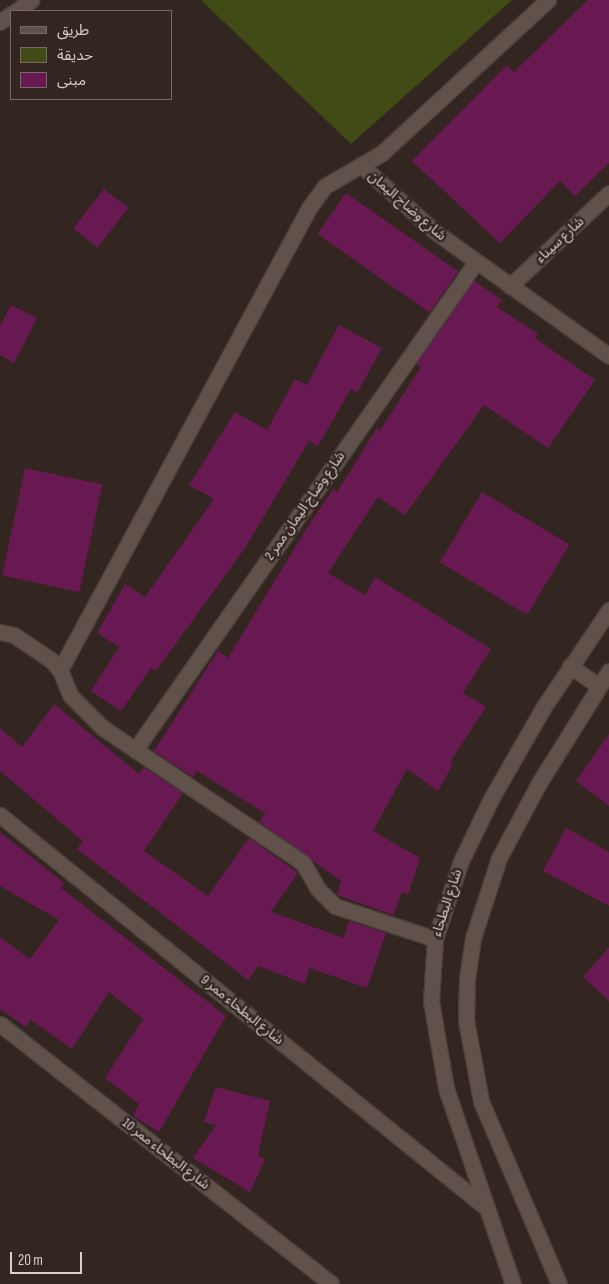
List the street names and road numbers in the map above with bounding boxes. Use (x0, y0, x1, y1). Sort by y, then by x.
street label: شارع وضاح اليمان (365, 168, 449, 244)
street label: شارع سيناء (532, 213, 588, 267)
street label: شارع وضاح اليمان ممر 2 (261, 448, 349, 564)
street label: شارع البطحاء (428, 867, 466, 939)
street label: شارع البطحاء ممر 9 (197, 971, 287, 1049)
street label: شارع البطحاء ممر 10 (119, 1115, 213, 1193)

